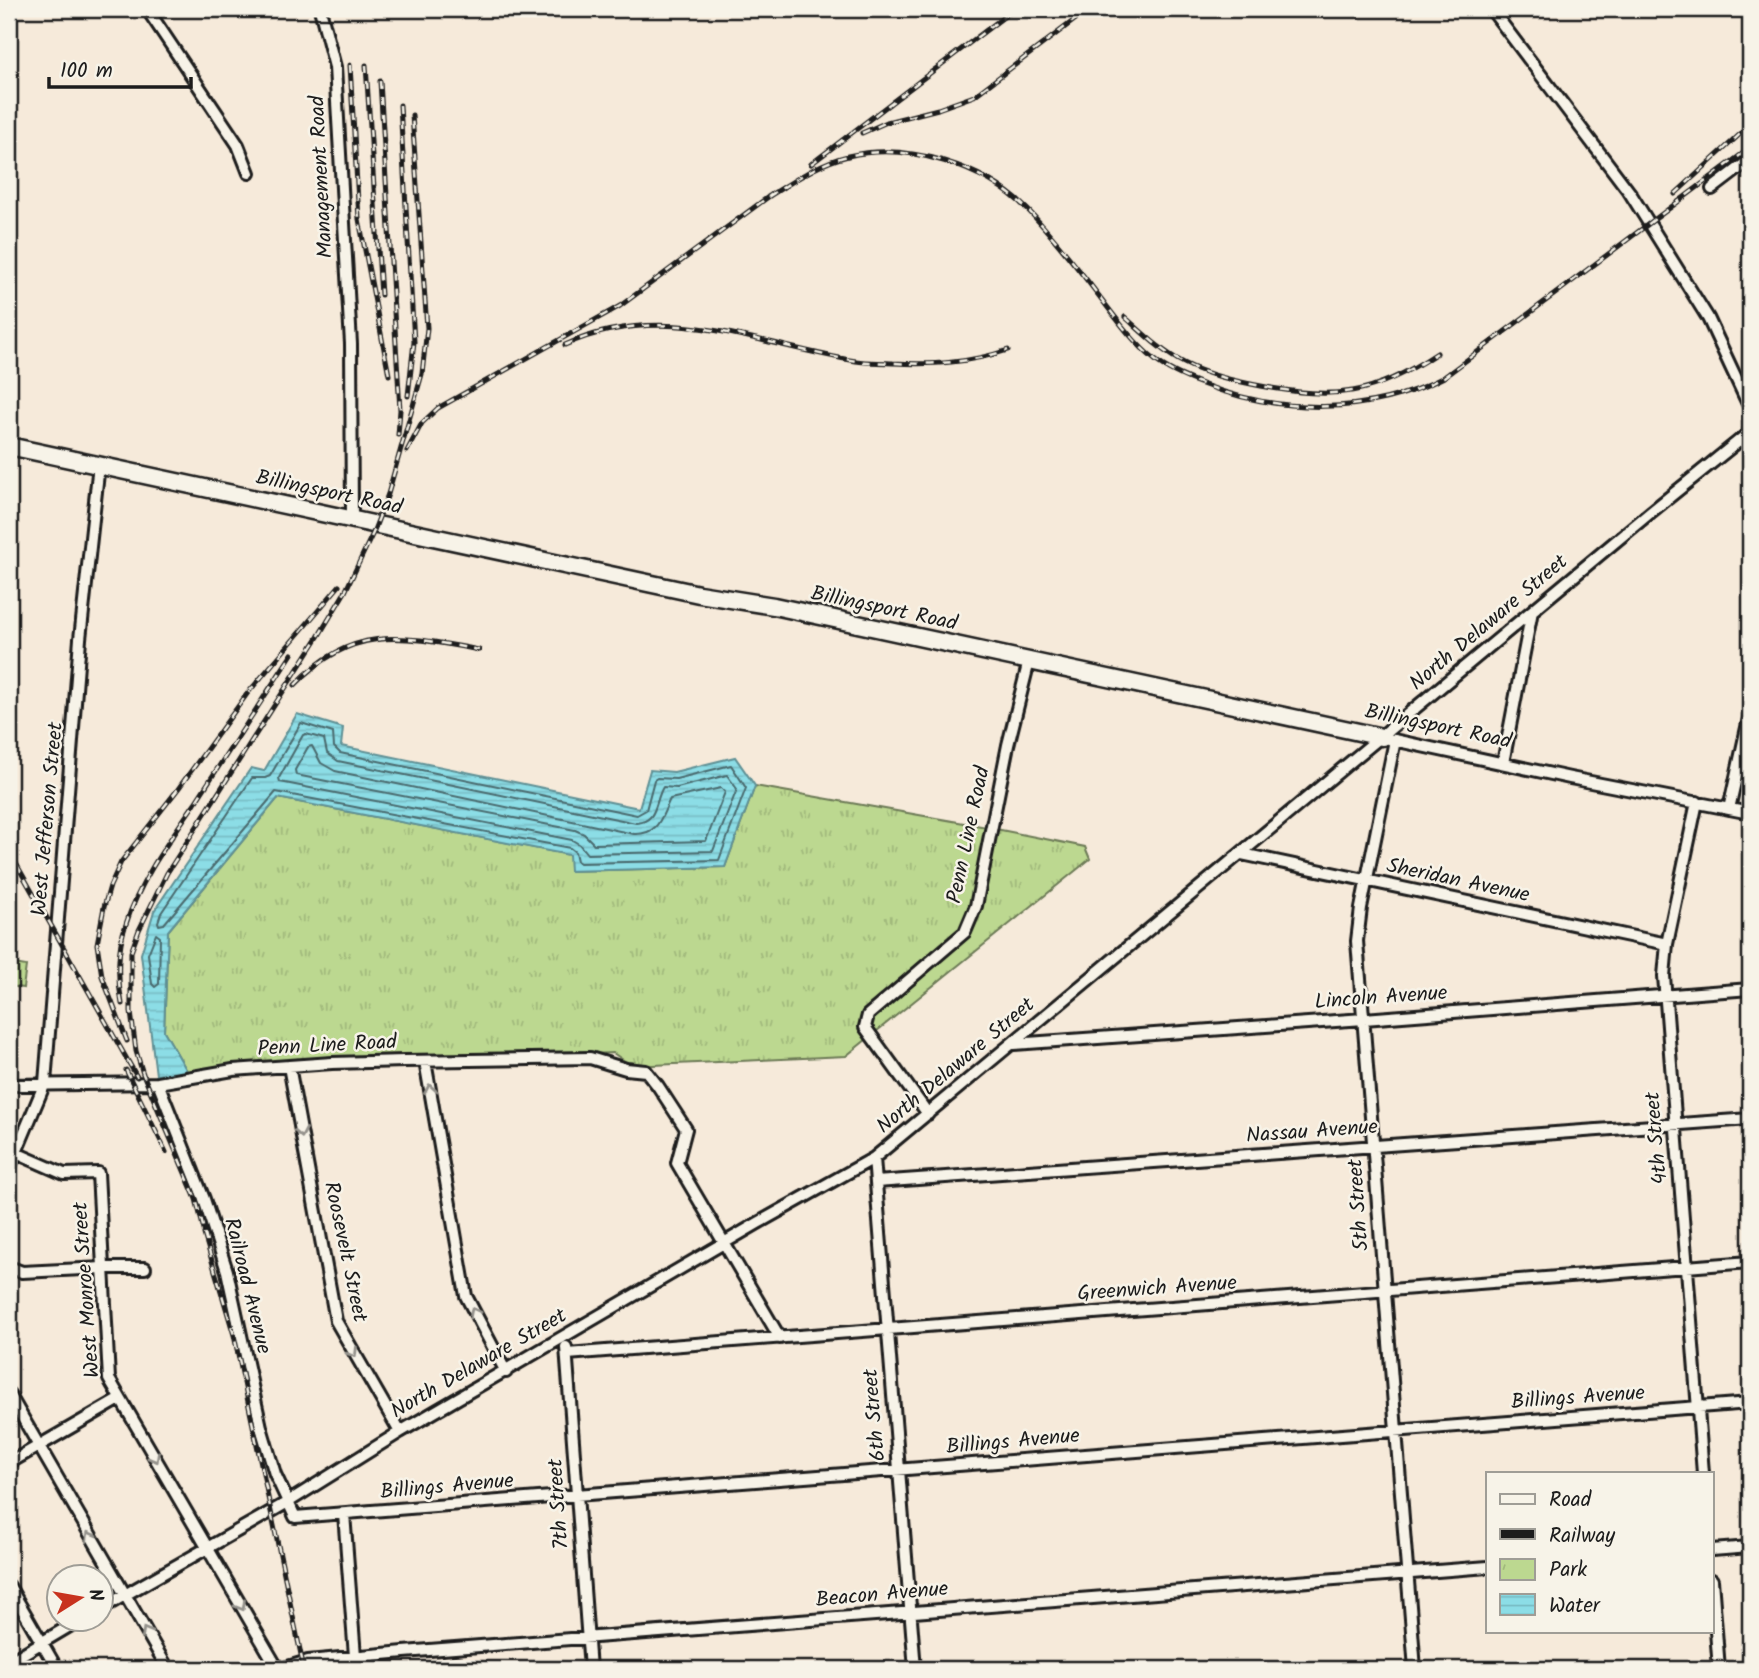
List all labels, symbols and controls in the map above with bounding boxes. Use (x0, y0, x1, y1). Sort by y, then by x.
scale bar (49, 46, 191, 90)
text: 100 m (60, 55, 113, 88)
street label: Management Road (301, 94, 343, 259)
street label: Billingsport Road (253, 461, 406, 525)
street label: North Delaware Street (1402, 546, 1576, 699)
street label: Billingsport Road (808, 577, 961, 641)
street label: Billingsport Road (1362, 695, 1515, 759)
street label: West Jefferson Street (23, 720, 73, 917)
street label: Penn Line Road (938, 763, 1000, 907)
street label: Sheridan Avenue (1383, 850, 1533, 912)
street label: Lincoln Avenue (1313, 977, 1449, 1019)
street label: North Delaware Street (869, 989, 1043, 1142)
street label: Penn Line Road (257, 1026, 398, 1066)
one-way arrow (423, 1083, 438, 1095)
street label: 4th Street (1636, 1090, 1677, 1186)
street label: Nassau Avenue (1245, 1111, 1380, 1153)
one-way arrow (293, 1128, 308, 1139)
street label: 5th Street (1339, 1157, 1379, 1252)
street label: Roosevelt Street (314, 1179, 376, 1326)
street label: West Monroe Street (64, 1200, 110, 1379)
street label: Railroad Avenue (214, 1214, 280, 1358)
street label: Greenwich Avenue (1076, 1267, 1238, 1311)
street label: North Delaware Street (385, 1300, 574, 1428)
one-way arrow (469, 1307, 482, 1319)
one-way arrow (345, 1346, 358, 1359)
street label: 6th Street (854, 1367, 895, 1463)
street label: Billings Avenue (1510, 1377, 1647, 1419)
street label: Billings Avenue (945, 1420, 1082, 1464)
one-way arrow (146, 1450, 159, 1463)
street label: 7th Street (539, 1457, 579, 1550)
street label: Billings Avenue (379, 1465, 516, 1509)
legend (1486, 1472, 1714, 1632)
text: Road (1549, 1484, 1592, 1517)
text: Railway (1549, 1520, 1615, 1553)
one-way arrow (85, 1530, 98, 1543)
text: Park (1549, 1554, 1587, 1587)
north arrow (46, 1562, 116, 1632)
street label: Beacon Avenue (814, 1573, 950, 1617)
text: N (79, 1586, 111, 1604)
text: Water (1549, 1590, 1601, 1623)
one-way arrow (233, 1598, 246, 1611)
one-way arrow (141, 1626, 154, 1639)

